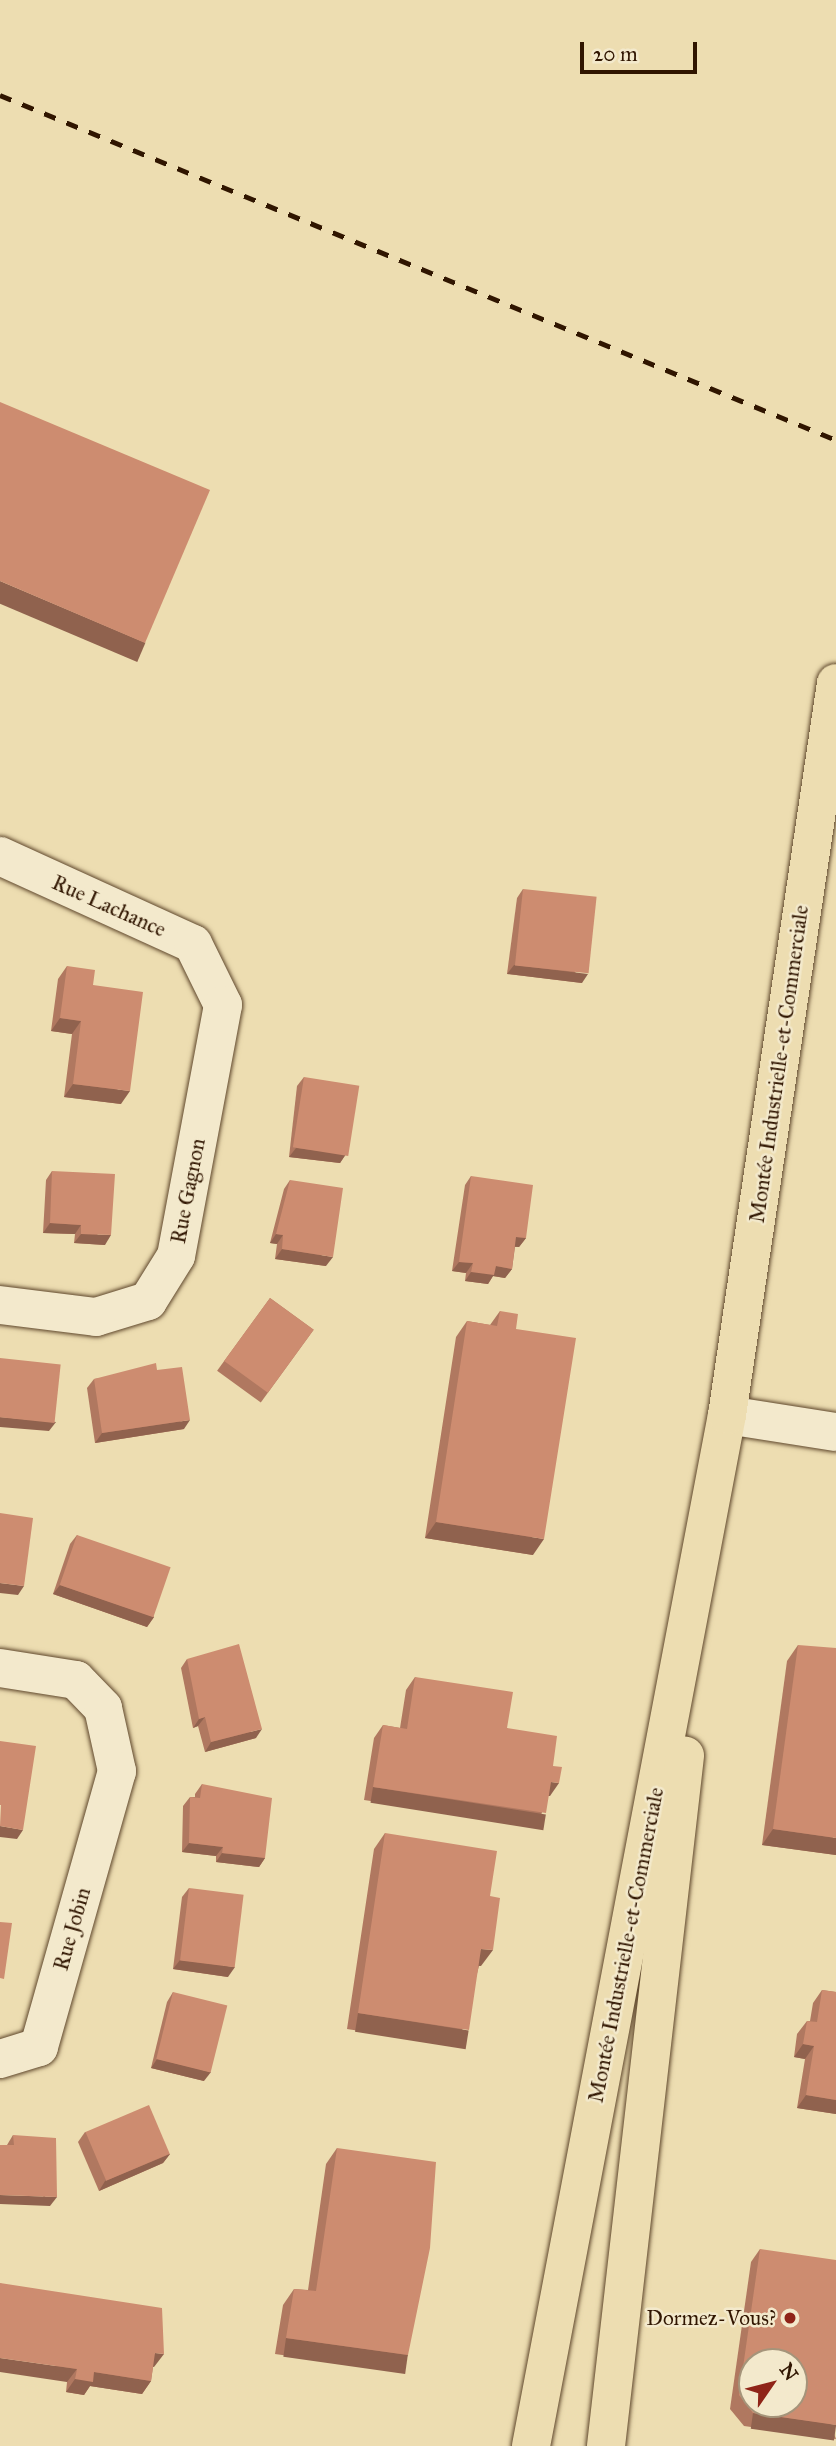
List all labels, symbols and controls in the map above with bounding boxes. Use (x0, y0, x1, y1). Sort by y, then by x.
scale bar (584, 28, 701, 72)
text: 20 m (593, 41, 638, 67)
street label: Rue Lachance (48, 870, 170, 942)
street label: Montée Industrielle-et-Commerciale (744, 904, 814, 1224)
street label: Rue Gagnon (165, 1136, 211, 1246)
street label: Montée Industrielle-et-Commerciale (583, 1785, 669, 2105)
street label: Rue Jobin (48, 1885, 96, 1973)
place label: Dormez-Vous? (646, 2305, 776, 2331)
marker: Dormez-Vous? (782, 2310, 798, 2326)
north arrow (738, 2348, 808, 2418)
text: N (775, 2359, 803, 2385)

